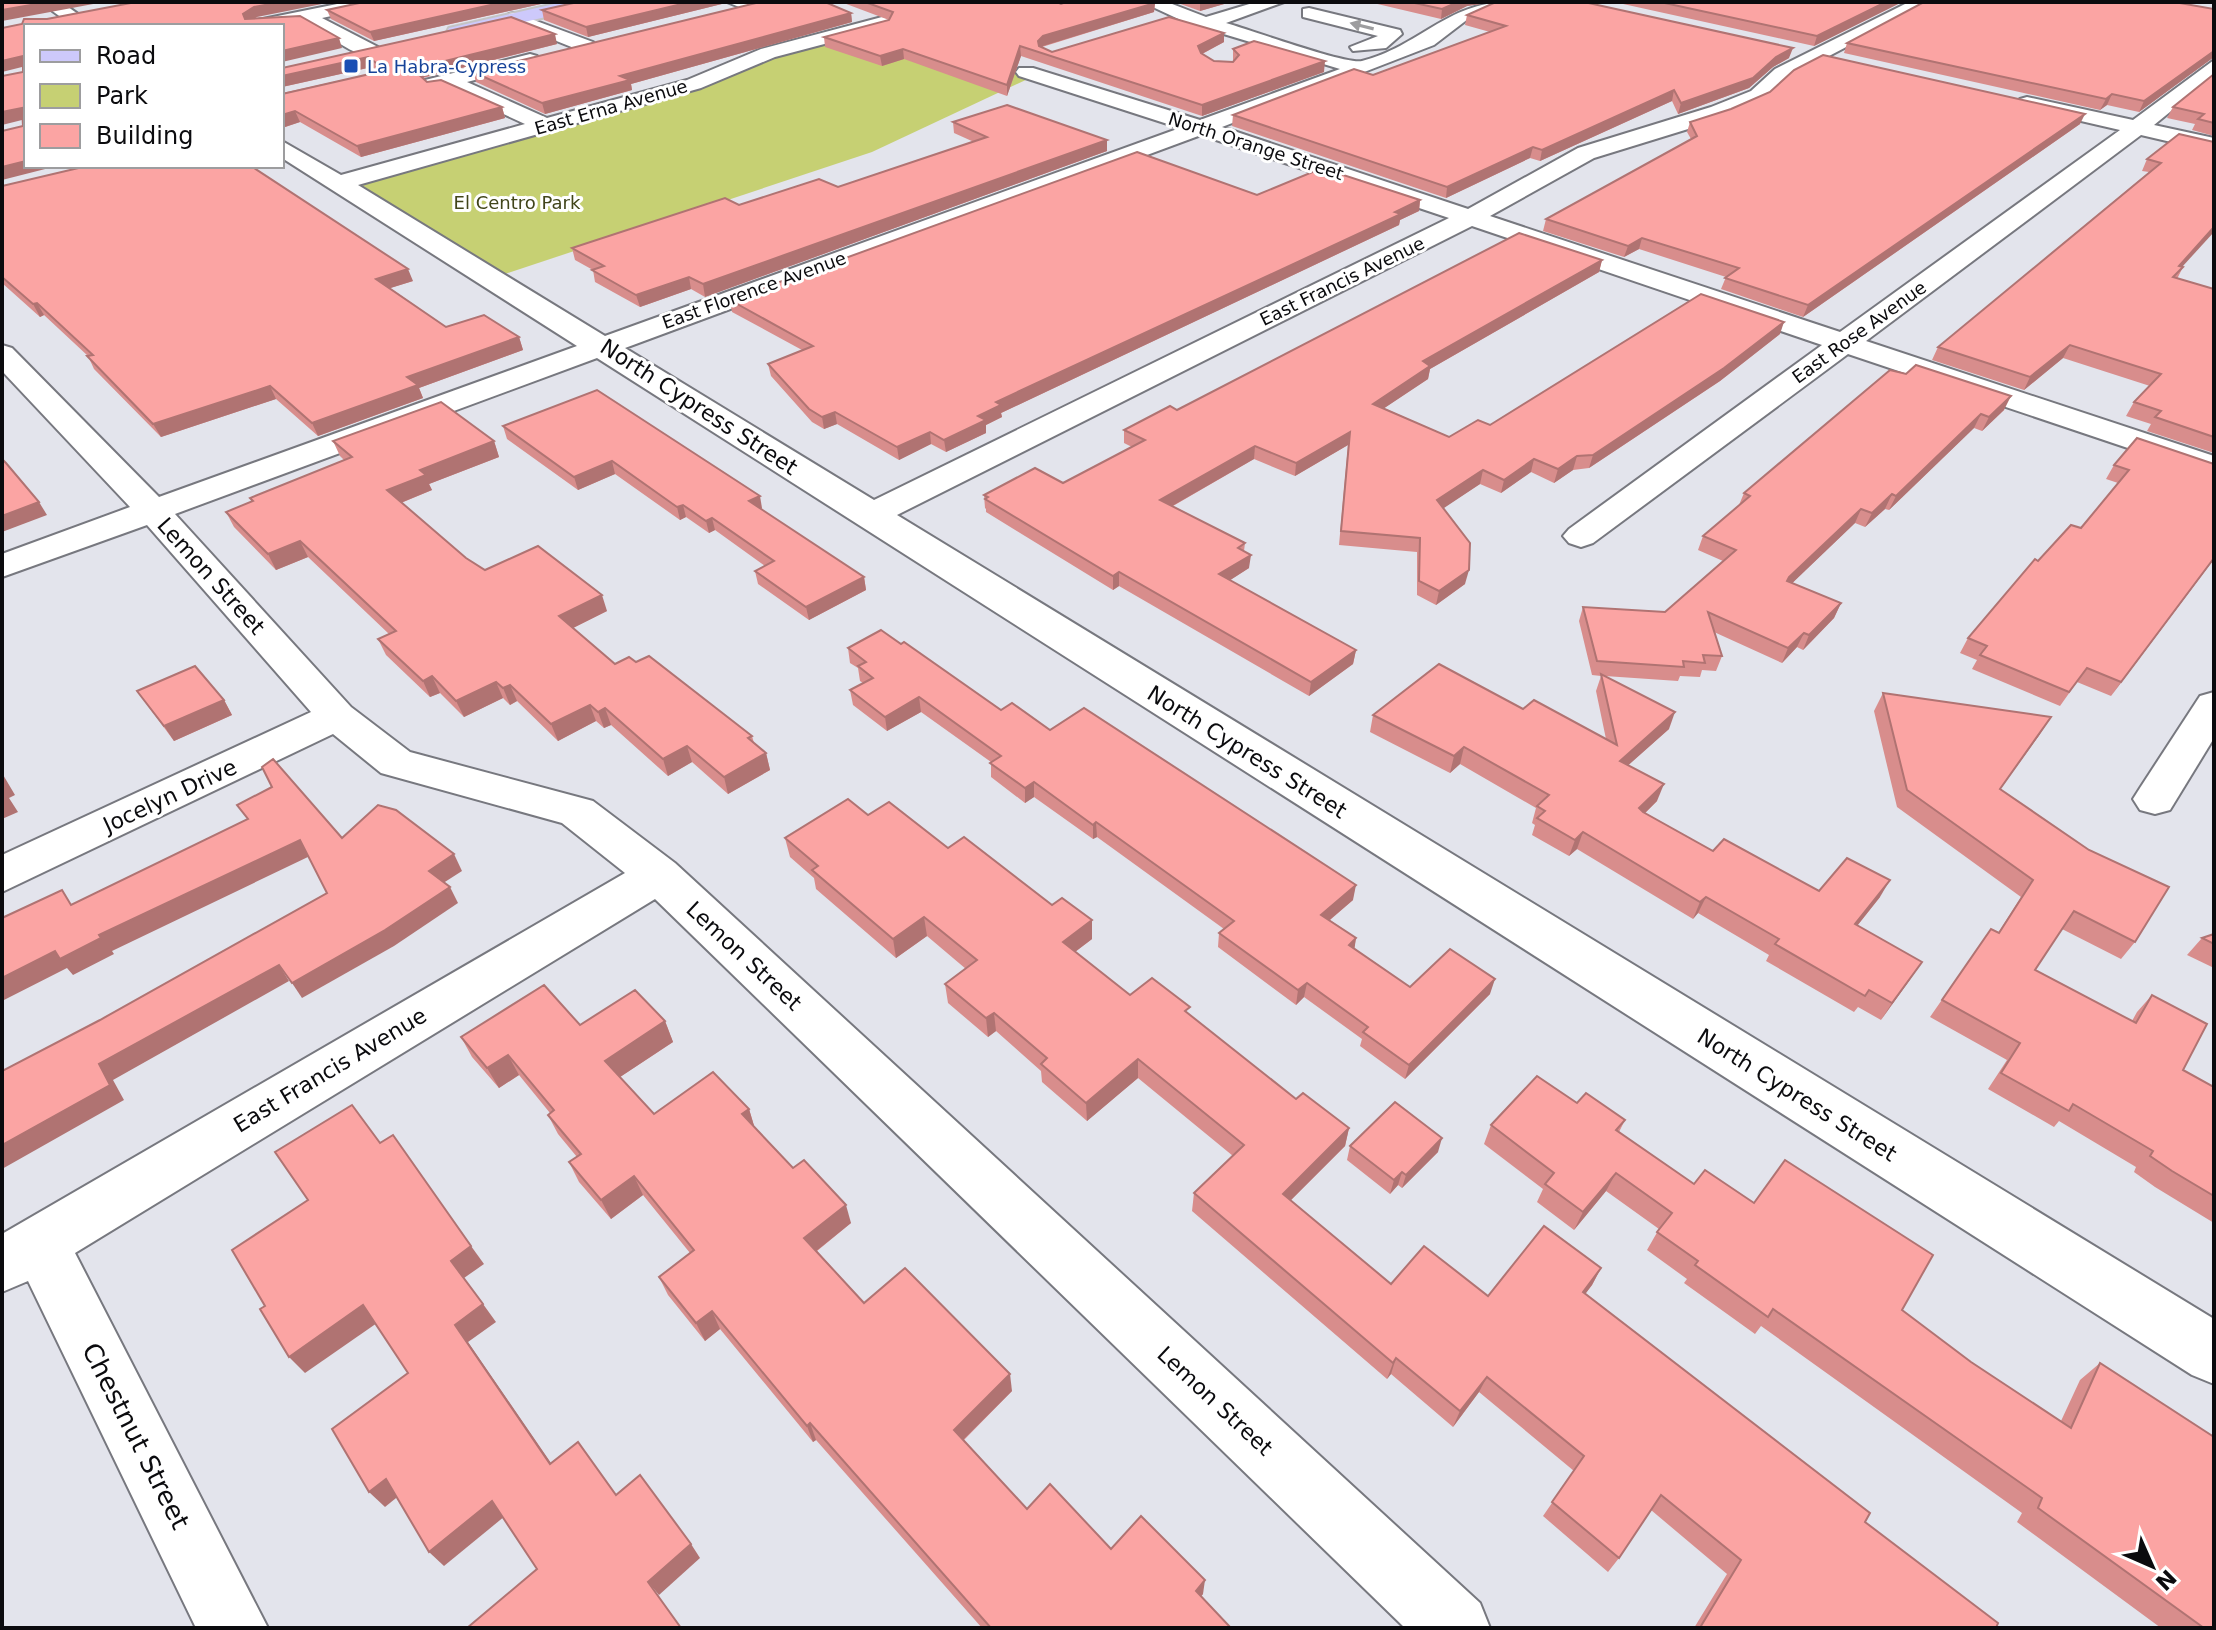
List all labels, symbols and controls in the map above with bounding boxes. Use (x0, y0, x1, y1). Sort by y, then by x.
one-way arrow (1349, 20, 1374, 32)
legend (24, 24, 284, 168)
text: Road (96, 42, 156, 70)
place label: La Habra-Cypress (367, 56, 526, 77)
marker: La Habra-Cypress (342, 57, 360, 75)
street label: East Erna Avenue (532, 75, 690, 139)
text: Park (96, 82, 148, 110)
street label: North Orange Street (1166, 108, 1346, 184)
text: Building (96, 122, 193, 150)
park label: El Centro Park (454, 192, 581, 213)
street label: East Francis Avenue (1256, 232, 1428, 330)
street label: East Florence Avenue (659, 247, 849, 333)
street label: East Rose Avenue (1788, 276, 1930, 388)
street label: North Cypress Street (596, 334, 802, 480)
street label: Lemon Street (152, 513, 270, 640)
street label: North Cypress Street (1143, 681, 1351, 824)
street label: Jocelyn Drive (98, 754, 241, 839)
street label: Lemon Street (681, 896, 807, 1016)
street label: East Francis Avenue (229, 1003, 431, 1137)
street label: North Cypress Street (1693, 1024, 1901, 1167)
street label: Chestnut Street (76, 1338, 196, 1534)
street label: Lemon Street (1152, 1341, 1278, 1461)
north arrow (2112, 1526, 2192, 1606)
text: N (2150, 1564, 2181, 1595)

